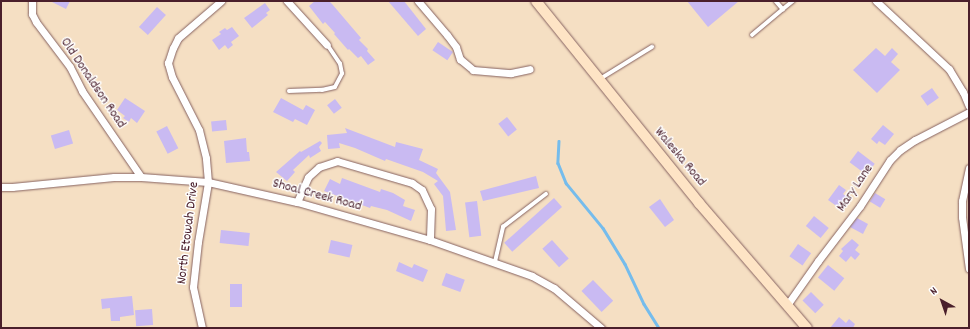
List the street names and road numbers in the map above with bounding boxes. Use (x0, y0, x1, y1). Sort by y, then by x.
street label: Old Donaldson Road (57, 35, 129, 131)
street label: Waleska Road (651, 124, 709, 190)
street label: Mary Lane (833, 161, 877, 215)
street label: Shoal Creek Road (271, 175, 363, 215)
street label: North Etowah Drive (173, 181, 203, 285)

